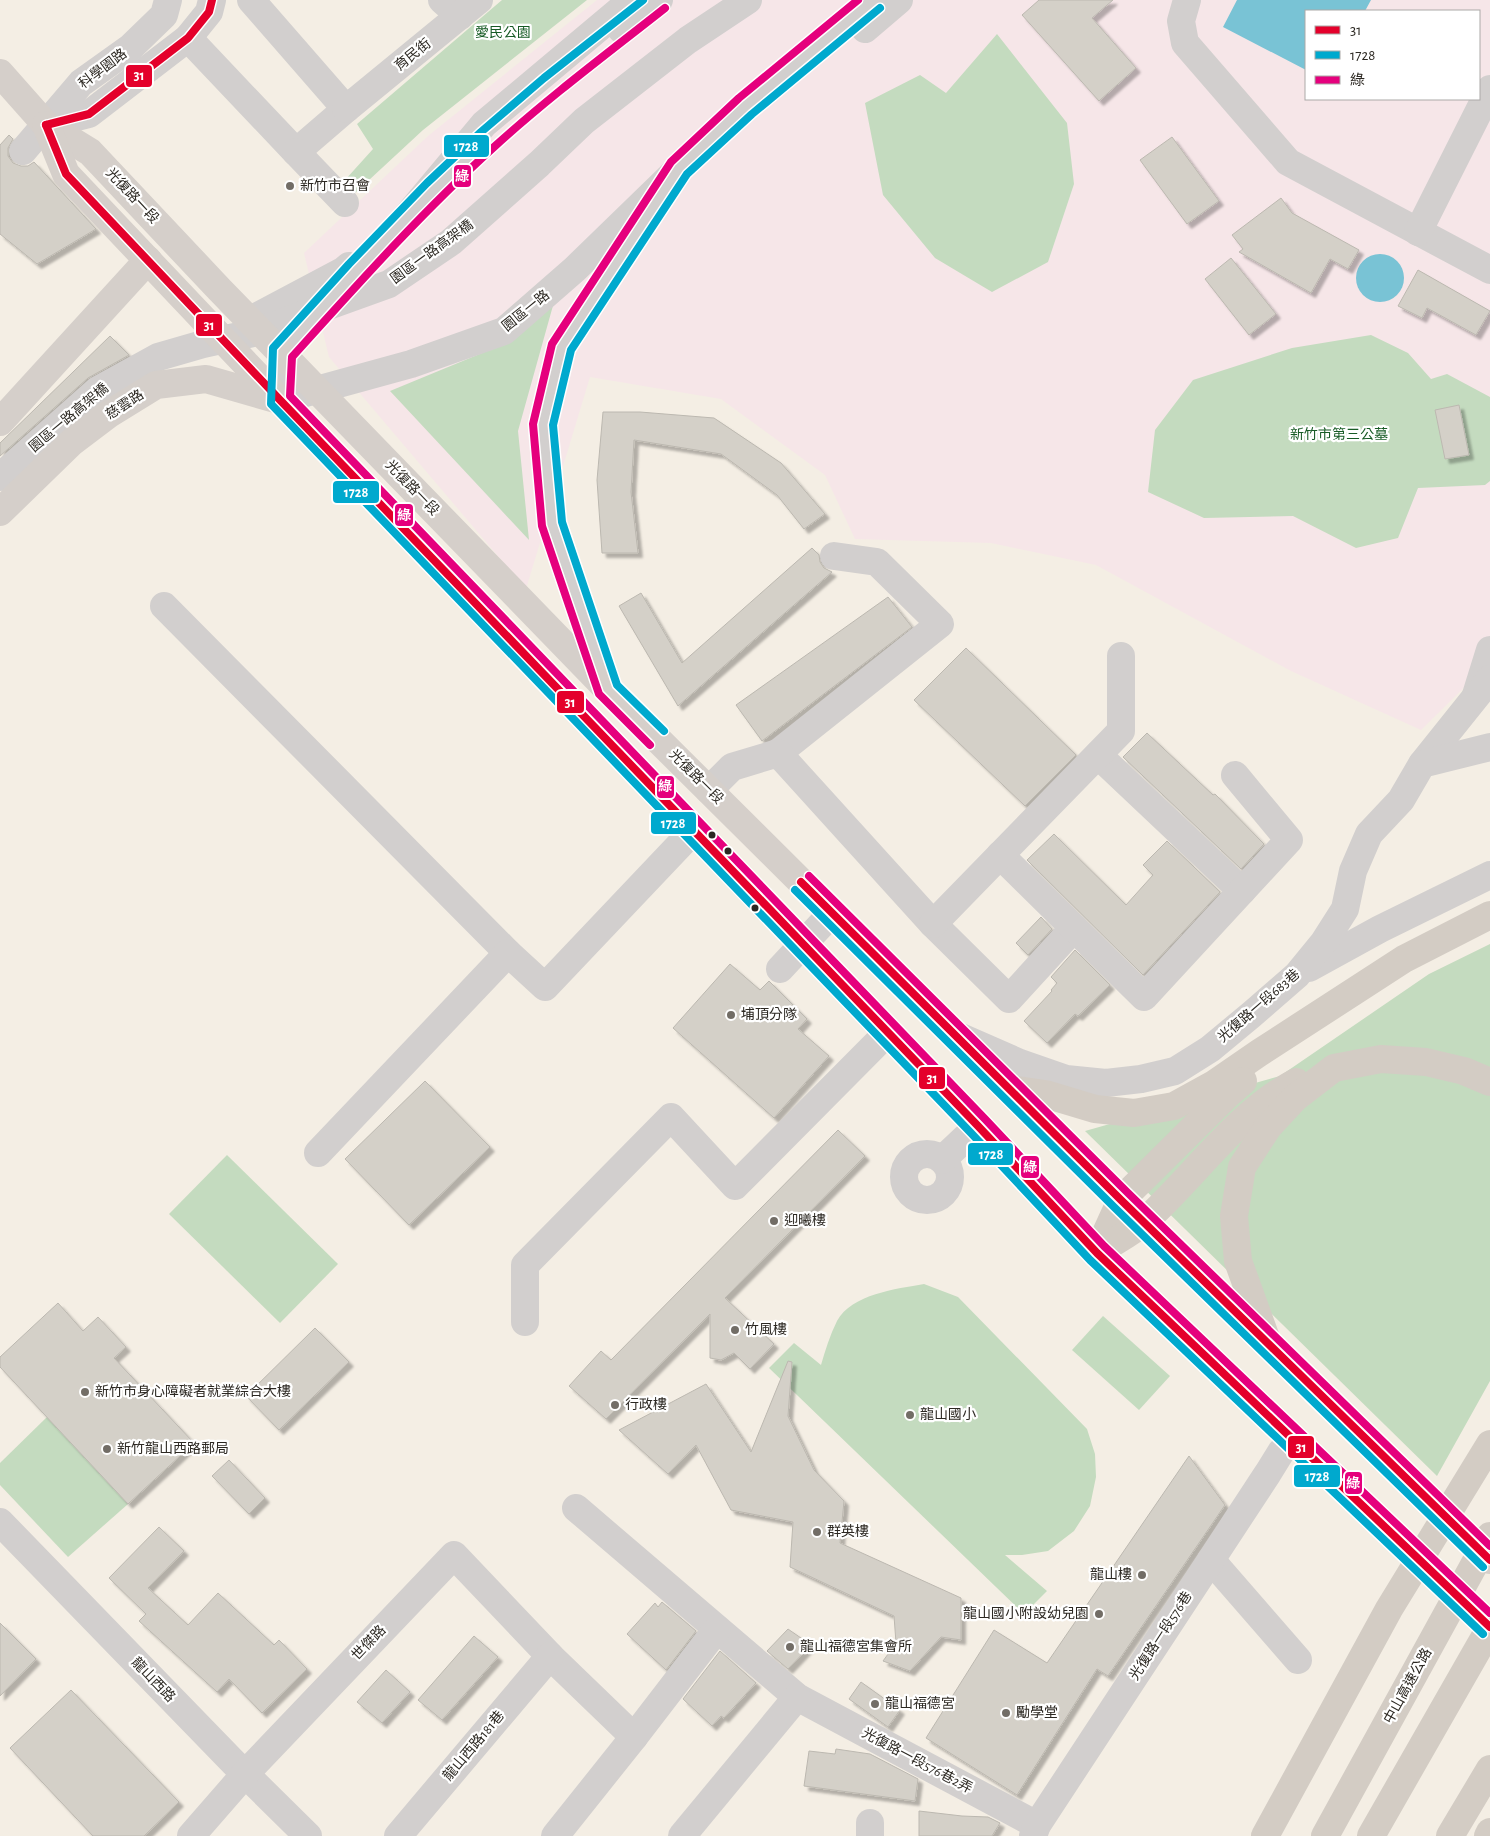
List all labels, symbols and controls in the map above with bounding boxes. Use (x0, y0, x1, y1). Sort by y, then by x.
legend (1305, 10, 1480, 100)
text: 31 (1350, 23, 1361, 38)
park label: 愛民公園 (475, 25, 531, 40)
street label: 育民街 (392, 36, 434, 74)
street label: 科學園路 (76, 46, 130, 91)
text: 1728 (1350, 48, 1375, 63)
line badge: 31 (125, 64, 153, 88)
text: 31 (133, 69, 145, 83)
text: 綠 (1350, 72, 1365, 88)
line badge: 1728 (443, 134, 490, 158)
text: 1728 (454, 140, 478, 154)
line badge: 綠 (453, 164, 472, 188)
street label: 光復路一段 (103, 165, 162, 226)
text: 綠 (455, 168, 469, 184)
place label: 新竹市召會 (300, 178, 370, 193)
marker: 新竹市召會 (284, 180, 296, 192)
street label: 園區一路高架橋 (388, 217, 476, 286)
street label: 園區一路 (499, 287, 552, 334)
line badge: 31 (195, 313, 223, 337)
text: 31 (203, 319, 215, 333)
street label: 園區一路高架橋 (26, 380, 111, 455)
street label: 慈雲路 (103, 387, 146, 422)
park label: 新竹市第三公墓 (1290, 427, 1388, 442)
street label: 光復路一段 (383, 457, 442, 518)
line badge: 1728 (332, 480, 380, 504)
text: 1728 (344, 486, 368, 500)
line badge: 綠 (394, 503, 414, 527)
text: 綠 (397, 507, 411, 523)
line badge: 31 (556, 690, 585, 714)
text: 31 (564, 696, 576, 710)
street label: 光復路一段 (666, 747, 726, 807)
line badge: 綠 (656, 775, 675, 799)
text: 綠 (658, 778, 672, 794)
line badge: 1728 (650, 811, 697, 835)
text: 1728 (661, 817, 685, 831)
unlabelled marker (707, 830, 717, 840)
unlabelled marker (723, 846, 733, 856)
unlabelled marker (750, 903, 760, 913)
street label: 光復路一段683巷 (1215, 966, 1302, 1045)
place label: 埔頂分隊 (741, 1006, 797, 1022)
marker: 埔頂分隊 (725, 1009, 737, 1021)
line badge: 31 (918, 1066, 946, 1090)
text: 31 (926, 1072, 938, 1086)
line badge: 1728 (967, 1142, 1014, 1166)
text: 1728 (979, 1148, 1003, 1162)
line badge: 綠 (1020, 1155, 1040, 1179)
text: 綠 (1023, 1159, 1037, 1175)
place label: 迎曦樓 (784, 1213, 826, 1228)
marker: 迎曦樓 (768, 1215, 780, 1227)
place label: 竹風樓 (745, 1322, 787, 1337)
marker: 竹風樓 (729, 1324, 741, 1336)
place label: 新竹市身心障礙者就業綜合大樓 (95, 1383, 291, 1399)
marker: 新竹市身心障礙者就業綜合大樓 (79, 1386, 91, 1398)
place label: 行政樓 (625, 1397, 667, 1412)
marker: 行政樓 (609, 1399, 621, 1411)
place label: 龍山國小 (920, 1406, 976, 1422)
marker: 龍山國小 (904, 1409, 916, 1421)
line badge: 31 (1287, 1435, 1315, 1459)
place label: 新竹龍山西路郵局 (117, 1440, 229, 1456)
text: 31 (1295, 1441, 1307, 1455)
marker: 新竹龍山西路郵局 (101, 1443, 113, 1455)
line badge: 1728 (1293, 1464, 1341, 1488)
text: 1728 (1305, 1470, 1329, 1484)
line badge: 綠 (1344, 1471, 1363, 1495)
text: 綠 (1346, 1475, 1360, 1491)
place label: 群英樓 (827, 1524, 869, 1539)
marker: 群英樓 (811, 1526, 823, 1538)
place label: 龍山樓 (1090, 1566, 1132, 1582)
marker: 龍山樓 (1136, 1569, 1148, 1581)
street label: 光復路一段576巷 (1126, 1589, 1195, 1683)
place label: 龍山國小附設幼兒園 (963, 1605, 1089, 1621)
marker: 龍山國小附設幼兒園 (1093, 1608, 1105, 1620)
street label: 世傑路 (348, 1622, 389, 1663)
place label: 龍山福德宮集會所 (800, 1638, 912, 1654)
marker: 龍山福德宮集會所 (784, 1641, 796, 1653)
street label: 中山高速公路 (1380, 1645, 1434, 1726)
street label: 龍山西路 (129, 1654, 179, 1705)
place label: 龍山福德宮 (885, 1695, 955, 1711)
marker: 龍山福德宮 (869, 1698, 881, 1710)
place label: 勵學堂 (1016, 1705, 1058, 1720)
street label: 龍山西路181巷 (439, 1707, 507, 1784)
marker: 勵學堂 (1000, 1707, 1012, 1719)
street label: 光復路一段576巷2弄 (860, 1725, 975, 1796)

